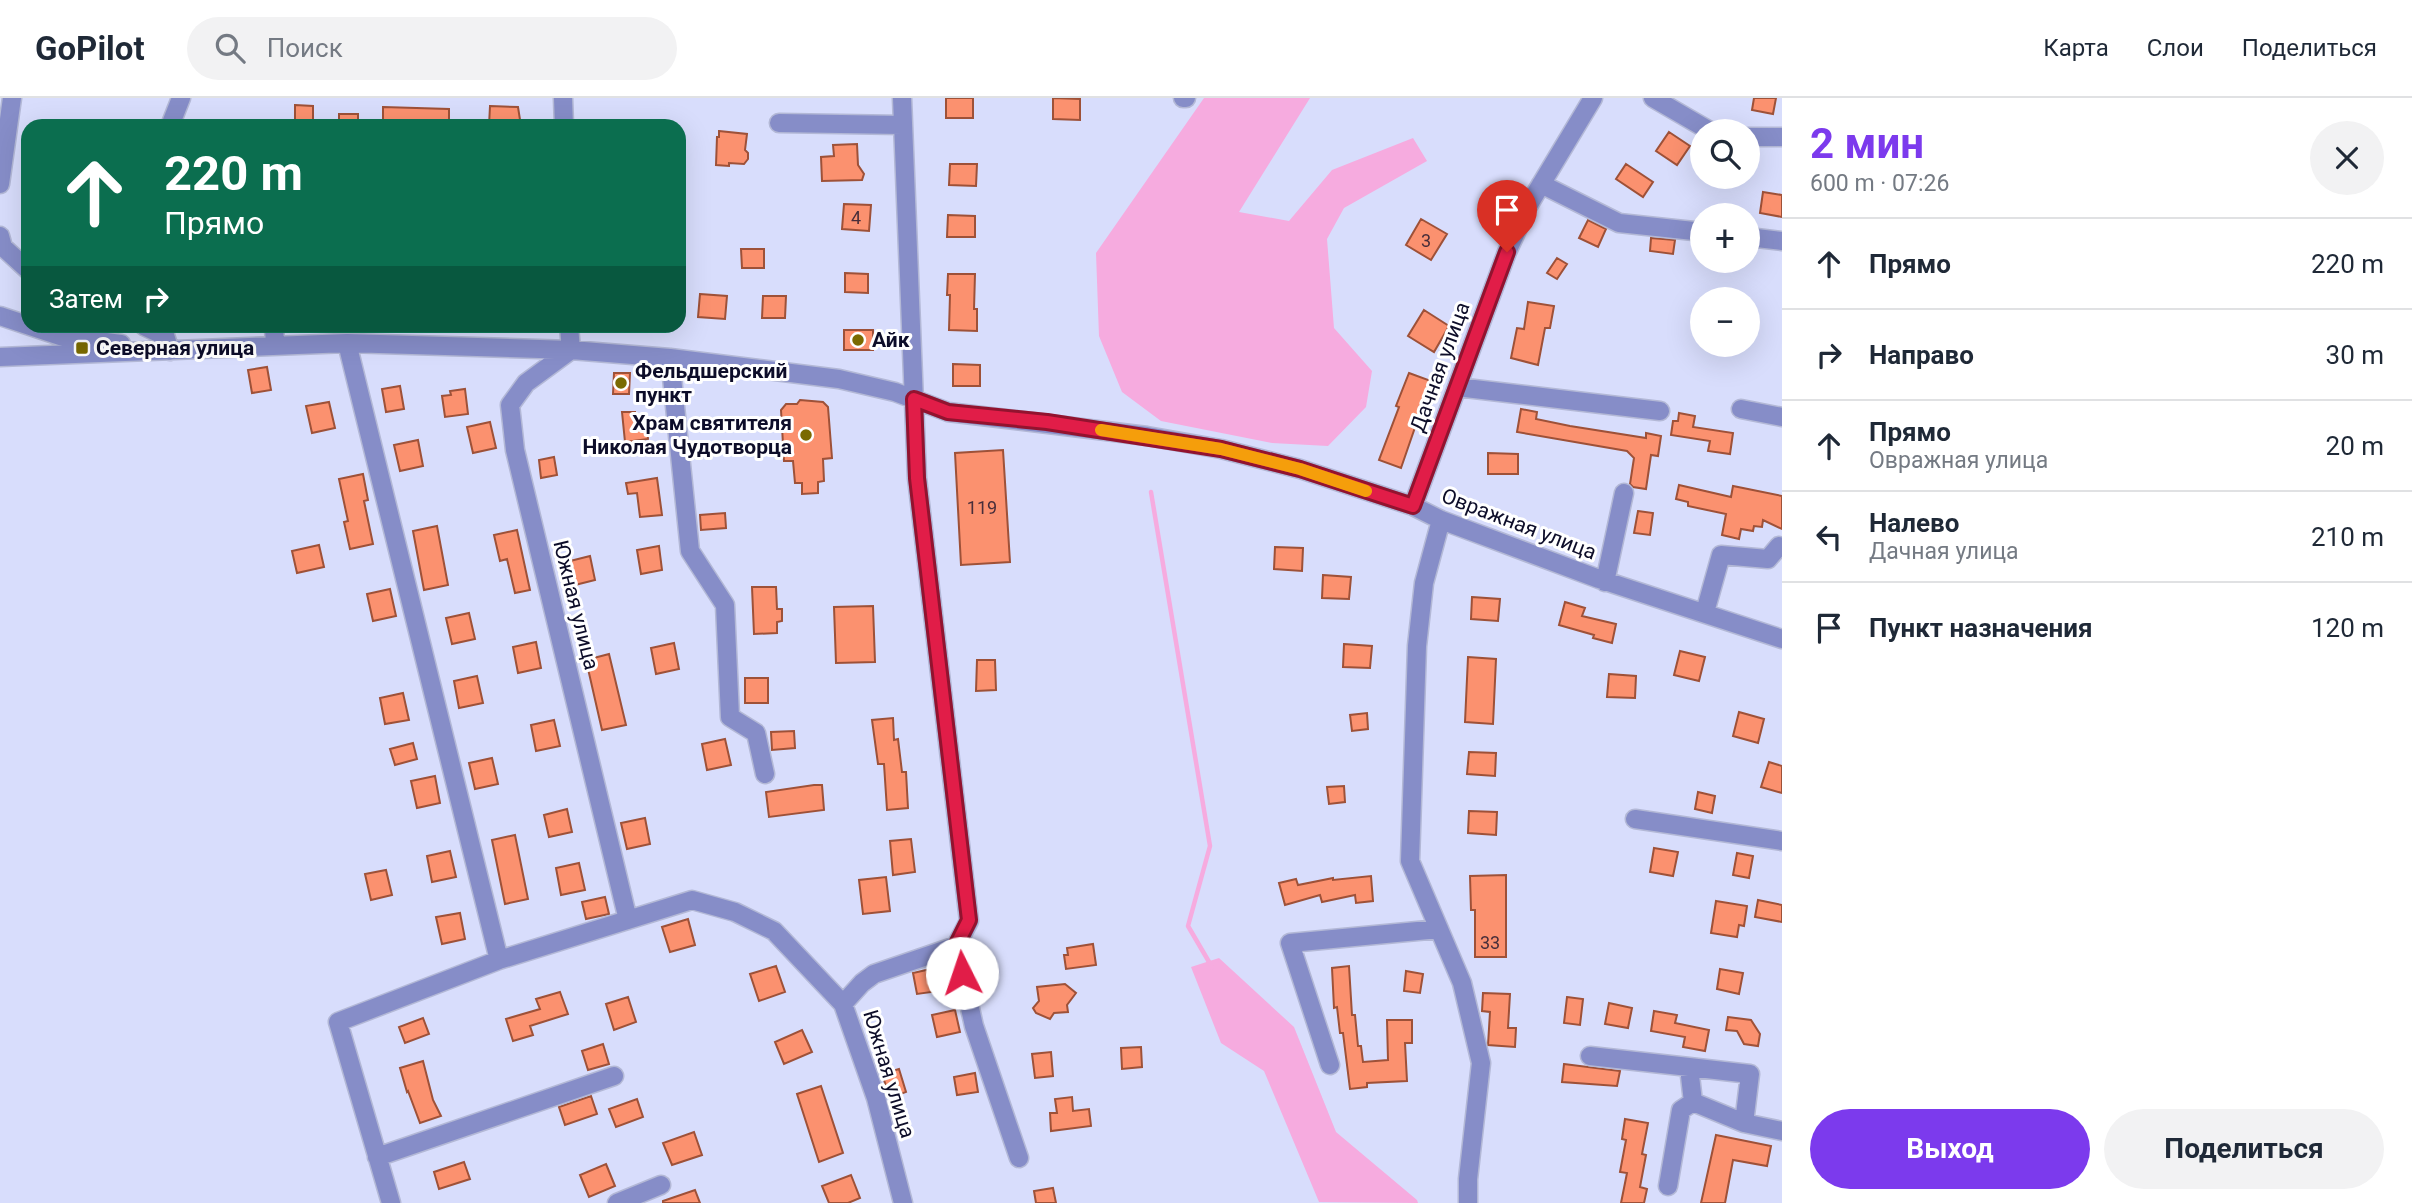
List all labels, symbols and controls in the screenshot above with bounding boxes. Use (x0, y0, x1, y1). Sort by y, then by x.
search box (187, 17, 677, 80)
text: GoPilot (35, 29, 145, 68)
icon: search (211, 29, 249, 67)
text: Поиск (267, 33, 343, 63)
text: Карта (2043, 34, 2109, 62)
text: Слои (2147, 34, 2204, 62)
text: Поделиться (2242, 34, 2377, 62)
map controls (1690, 119, 1760, 357)
button: search (1690, 119, 1760, 189)
text: 2 мин (1810, 119, 1924, 168)
button: close (2310, 121, 2384, 195)
text: 220 m (164, 145, 303, 202)
icon: ahead (49, 147, 140, 238)
text: 600 m · 07:26 (1810, 170, 1949, 197)
pin (1477, 180, 1537, 252)
icon: arrive (1488, 191, 1526, 229)
button: + (1690, 203, 1760, 273)
text: Прямо (164, 204, 264, 242)
house number: 4 (851, 207, 861, 228)
house number: 3 (1421, 230, 1431, 251)
icon: ahead (1810, 245, 1848, 283)
text: Прямо (1869, 249, 1951, 279)
text: 220 m (2311, 249, 2384, 279)
icon: right (137, 280, 175, 318)
text: Затем (49, 284, 123, 314)
button: − (1690, 287, 1760, 357)
street label: Дачная улица (1405, 299, 1475, 435)
place label: Айк (872, 328, 910, 352)
marker: Айк (850, 332, 866, 348)
place label: Северная улица (96, 336, 254, 360)
icon: right (1810, 336, 1848, 374)
marker: Северная улица (74, 340, 90, 356)
text: Направо (1869, 340, 1974, 370)
text: 30 m (2326, 340, 2384, 370)
place label: Фельдшерский пункт (635, 359, 787, 407)
marker: Фельдшерский пункт (613, 375, 629, 391)
place label: Храм святителя Николая Чудотворца (582, 411, 792, 459)
text: Прямо (1869, 417, 1951, 447)
marker: Храм святителя Николая Чудотворца (798, 427, 814, 443)
icon: ahead (1810, 427, 1848, 465)
text: 20 m (2326, 431, 2384, 461)
text: Овражная улица (1869, 447, 2048, 474)
street label: Овражная улица (1438, 483, 1600, 565)
house number: 119 (967, 497, 997, 518)
text: Налево (1869, 508, 1959, 538)
icon: left (1810, 518, 1848, 556)
text: 210 m (2311, 522, 2384, 552)
street label: Южная улица (548, 538, 604, 672)
text: Дачная улица (1869, 538, 2019, 565)
icon: arrive (1810, 609, 1848, 647)
text: Пункт назначения (1869, 613, 2093, 643)
text: 120 m (2311, 613, 2384, 643)
house number: 33 (1480, 932, 1500, 953)
position arrow (925, 936, 999, 1010)
street label: Южная улица (858, 1007, 920, 1141)
button: Выход (1810, 1109, 2090, 1189)
button: Поделиться (2104, 1109, 2384, 1189)

